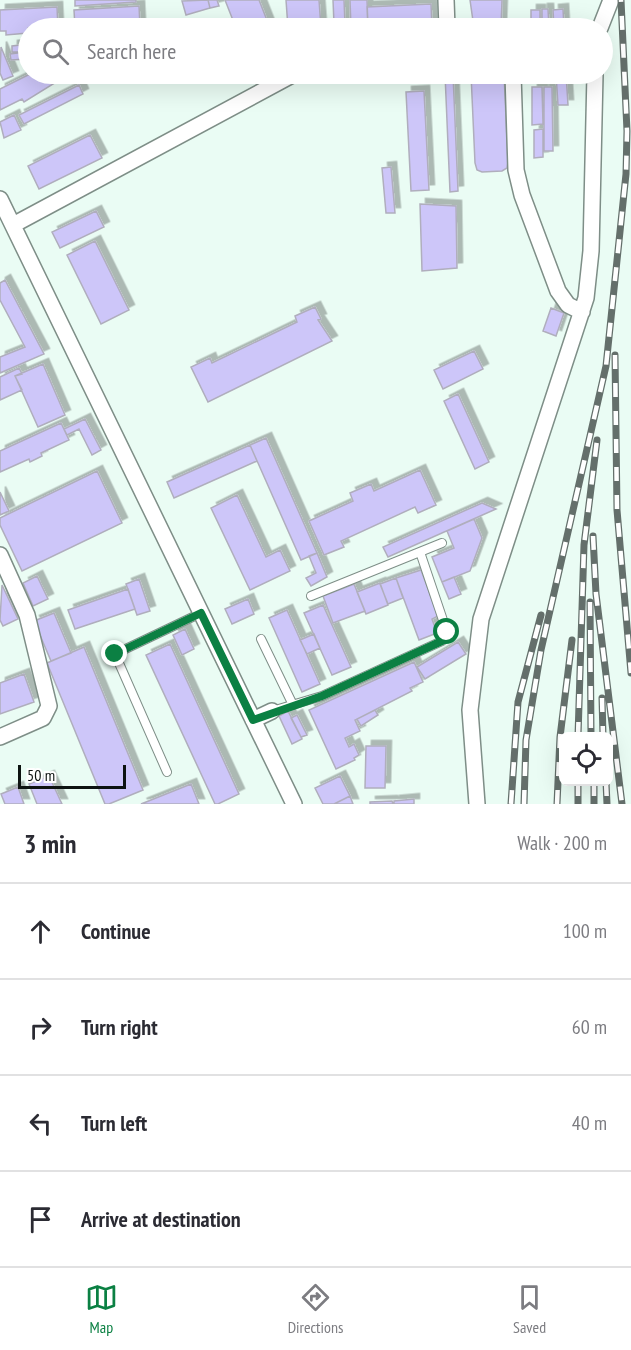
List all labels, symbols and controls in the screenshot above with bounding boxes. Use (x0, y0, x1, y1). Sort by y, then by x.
search box (18, 18, 613, 84)
icon: search (39, 35, 72, 68)
text: Search here (87, 37, 176, 65)
route start (433, 618, 459, 644)
route end (101, 640, 127, 666)
map controls (559, 732, 613, 786)
button: locate (559, 732, 613, 786)
scale bar (18, 762, 126, 790)
text: 50 m (27, 765, 55, 785)
text: 3 min (24, 827, 77, 860)
text: Walk · 200 m (517, 830, 607, 856)
icon: ahead (24, 915, 57, 948)
text: Continue (81, 917, 151, 945)
text: 100 m (563, 918, 607, 944)
icon: right (24, 1011, 57, 1044)
text: Turn right (81, 1013, 158, 1041)
text: 60 m (572, 1014, 607, 1040)
icon: left (24, 1107, 57, 1140)
text: Turn left (81, 1109, 147, 1137)
text: 40 m (572, 1110, 607, 1136)
icon: arrive (24, 1203, 57, 1236)
text: Arrive at destination (81, 1205, 241, 1233)
tab: Map (85, 1281, 118, 1337)
tab: Directions (288, 1281, 343, 1337)
tab: Saved (513, 1281, 546, 1337)

